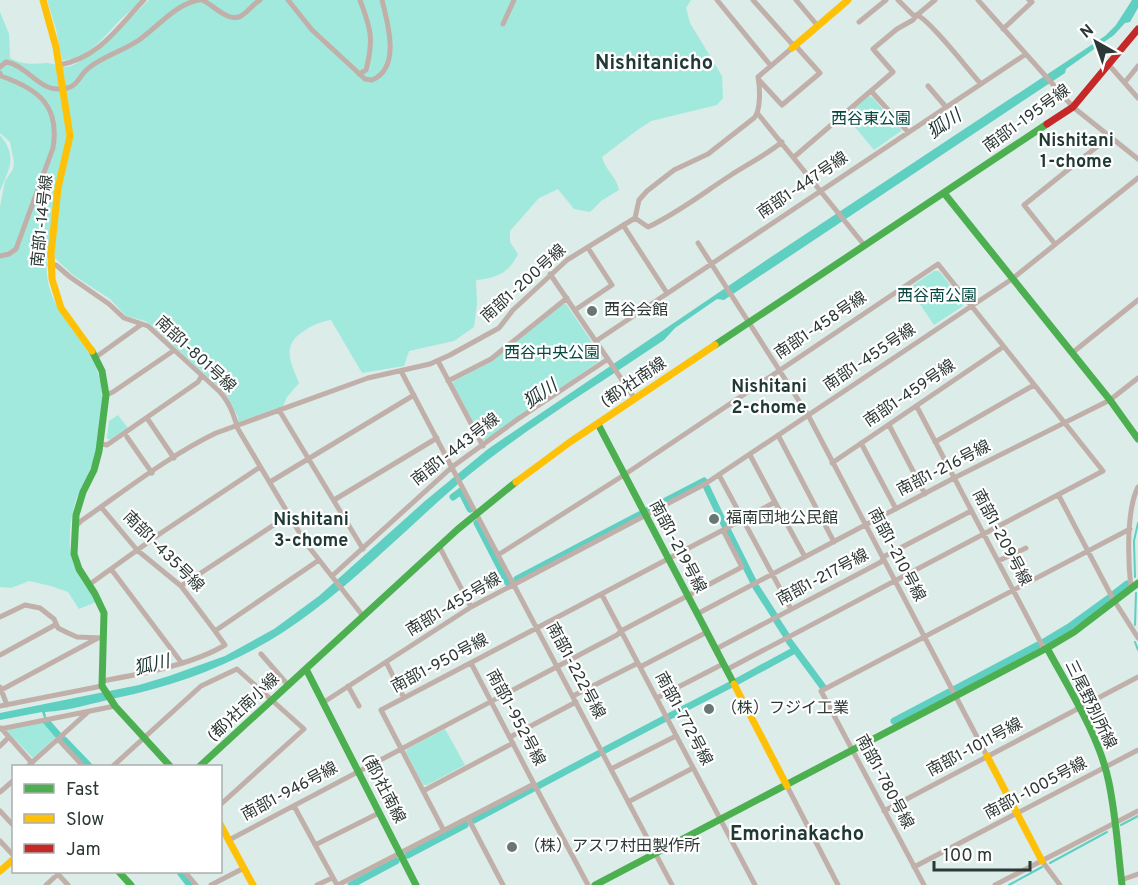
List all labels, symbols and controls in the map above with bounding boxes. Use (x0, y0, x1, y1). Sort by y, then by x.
north arrow (1066, 12, 1126, 72)
text: N (1077, 21, 1098, 43)
district label: Nishitanicho (595, 51, 713, 77)
street label: 南部1-195号線 (980, 81, 1074, 157)
water label: 狐川 (924, 104, 968, 145)
park label: 西谷東公園 (831, 110, 911, 130)
district label: Nishitani 1-chome (1038, 130, 1114, 174)
street label: 南部1-447号線 (754, 148, 852, 224)
street label: 南部1-14号線 (28, 174, 58, 268)
street label: 南部1-200号線 (477, 241, 571, 327)
park label: 西谷南公園 (897, 287, 977, 307)
street label: 南部1-458号線 (771, 288, 871, 364)
place label: 西谷会館 (604, 301, 668, 321)
marker: 西谷会館 (585, 304, 599, 318)
street label: 南部1-801号線 (151, 313, 239, 397)
street label: 南部1-455号線 (820, 320, 920, 396)
park label: 西谷中央公園 (504, 344, 600, 364)
street label: (都)社南線 (597, 354, 671, 412)
street label: 南部1-459号線 (860, 356, 960, 432)
water label: 狐川 (520, 374, 564, 415)
district label: Nishitani 2-chome (731, 376, 807, 420)
street label: 南部1-443号線 (408, 409, 504, 491)
street label: 南部1-216号線 (894, 437, 994, 501)
street label: 南部1-209号線 (967, 486, 1035, 590)
street label: 南部1-219号線 (644, 497, 710, 597)
street label: 南部1-210号線 (863, 505, 929, 605)
street label: 南部1-435号線 (118, 507, 208, 597)
district label: Nishitani 3-chome (273, 509, 349, 553)
place label: 福南団地公民館 (726, 509, 838, 529)
marker: 福南団地公民館 (707, 512, 721, 526)
street label: 南部1-217号線 (774, 545, 872, 611)
street label: 南部1-455号線 (403, 569, 505, 641)
street label: 南部1-222号線 (541, 619, 609, 723)
street label: 南部1-950号線 (388, 630, 492, 698)
water label: 狐川 (132, 650, 174, 681)
street label: 三尾野別所線 (1060, 657, 1120, 753)
street label: 南部1-952号線 (481, 666, 549, 770)
street label: 南部1-772号線 (650, 669, 716, 769)
street label: (都)社南小線 (204, 670, 284, 746)
place label: （株）フジイ工業 (721, 699, 849, 719)
marker: （株）フジイ工業 (702, 702, 716, 716)
street label: 南部1-1011号線 (924, 714, 1026, 782)
street label: 南部1-780号線 (851, 731, 917, 833)
street label: (都)社南線 (357, 751, 409, 827)
street label: 南部1-1005号線 (981, 754, 1091, 824)
street label: 南部1-946号線 (238, 758, 342, 826)
legend (12, 765, 222, 873)
text: Fast (66, 779, 99, 802)
text: Slow (66, 809, 104, 832)
district label: Emorinakacho (730, 822, 864, 848)
scale bar (934, 834, 1030, 872)
place label: （株）アスワ村田製作所 (524, 837, 700, 857)
text: Jam (66, 839, 101, 862)
marker: （株）アスワ村田製作所 (505, 840, 519, 854)
text: 100 m (943, 845, 992, 868)

